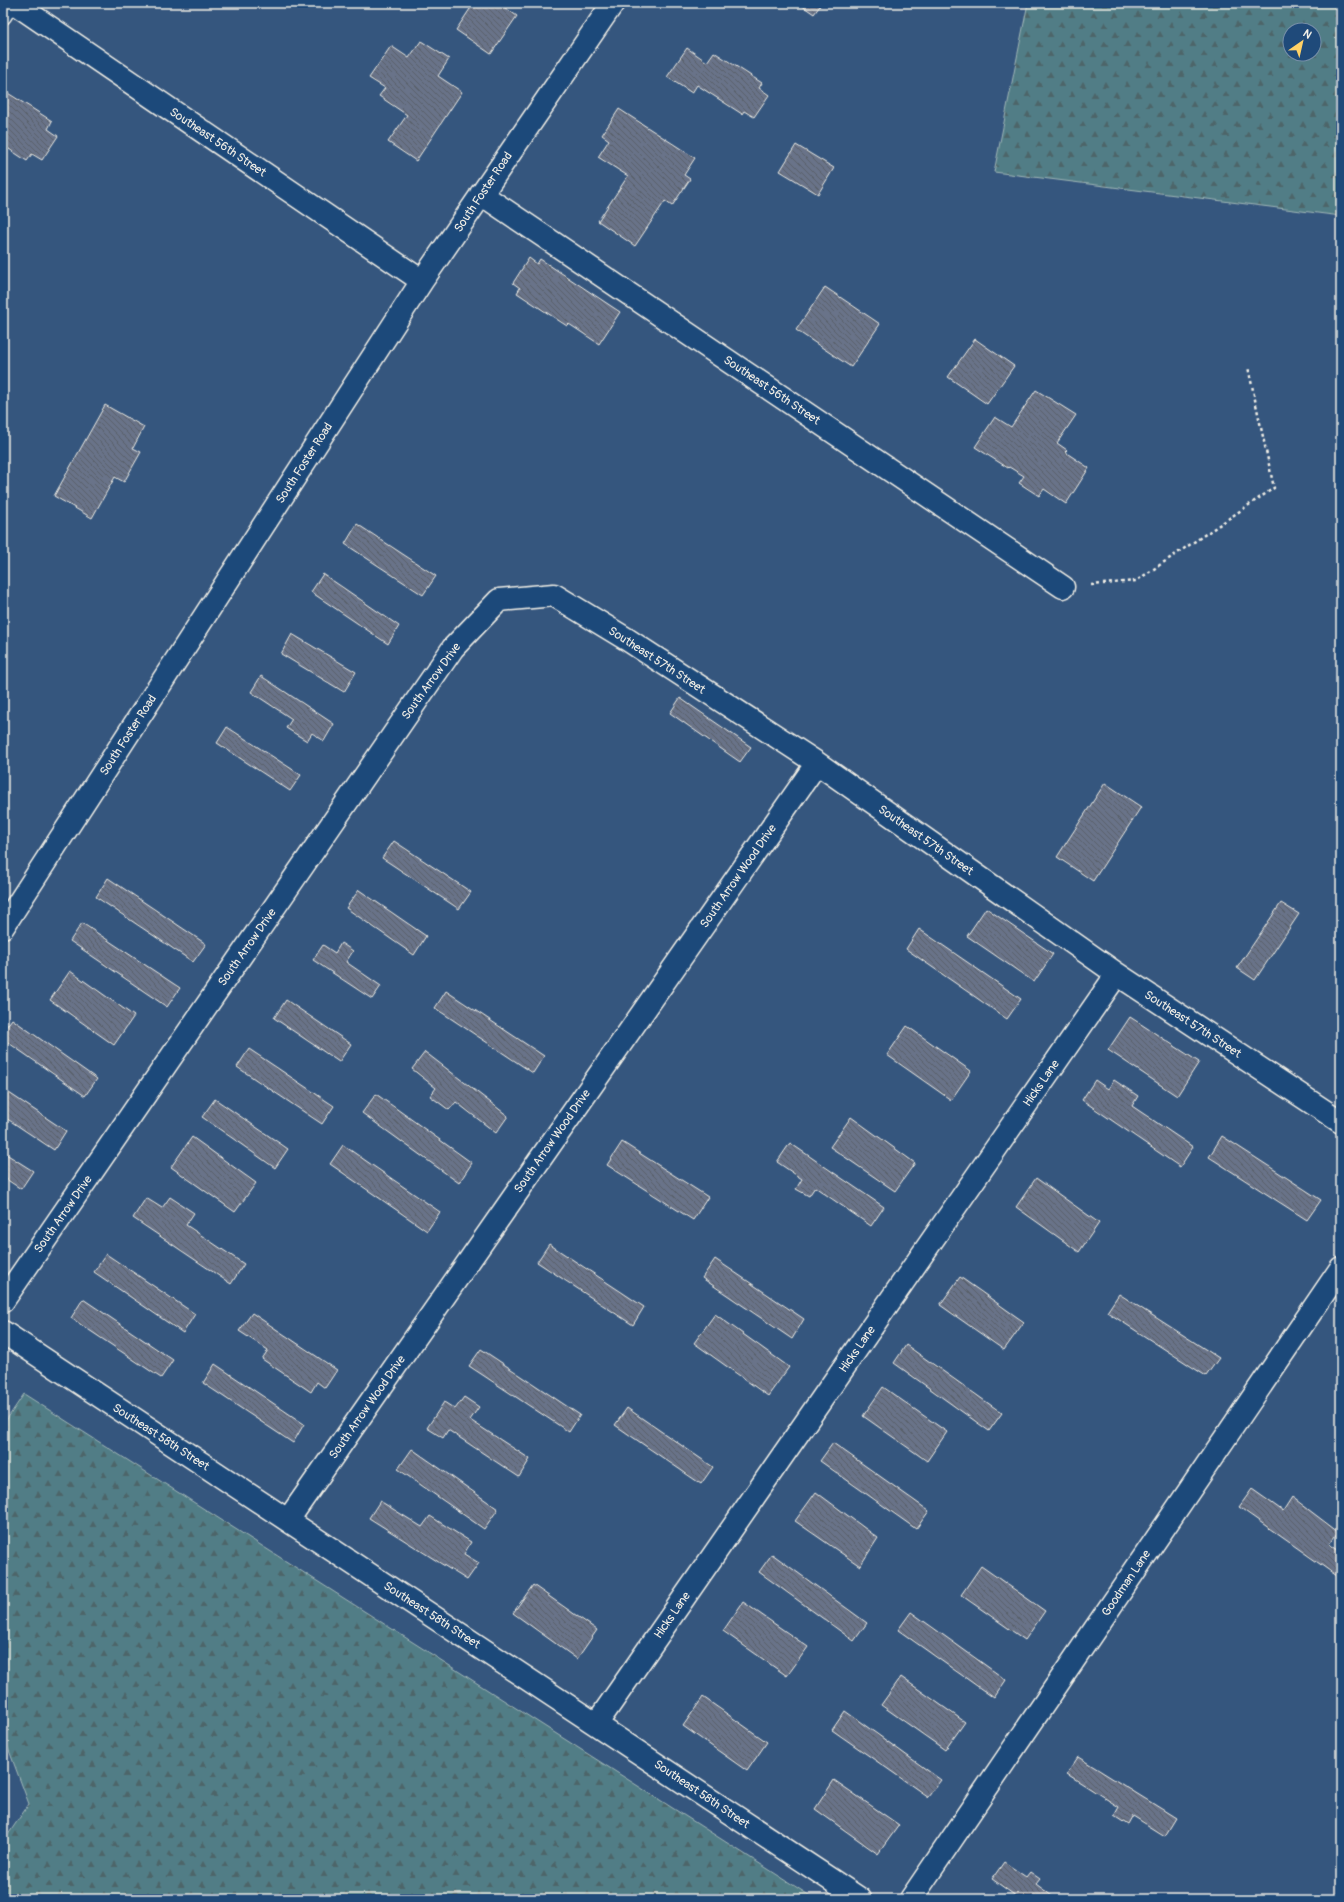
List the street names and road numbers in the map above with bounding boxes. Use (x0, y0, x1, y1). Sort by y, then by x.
street label: Southeast 56th Street (167, 105, 269, 180)
street label: South Foster Road (451, 149, 516, 235)
street label: Southeast 56th Street (721, 353, 823, 428)
street label: South Foster Road (273, 420, 336, 507)
street label: Southeast 57th Street (605, 623, 708, 697)
street label: South Arrow Drive (399, 640, 464, 723)
street label: South Foster Road (97, 692, 160, 779)
street label: Southeast 57th Street (875, 802, 976, 879)
street label: South Arrow Wood Drive (697, 822, 780, 931)
street label: South Arrow Drive (215, 906, 280, 989)
street label: Southeast 57th Street (1141, 987, 1244, 1061)
street label: Hicks Lane (1020, 1057, 1063, 1110)
street label: South Arrow Wood Drive (511, 1087, 594, 1196)
street label: South Arrow Drive (31, 1173, 96, 1256)
street label: Hicks Lane (836, 1323, 879, 1376)
street label: South Arrow Wood Drive (326, 1353, 409, 1462)
street label: Southeast 58th Street (110, 1401, 212, 1474)
street label: Goodman Lane (1099, 1547, 1154, 1619)
street label: Southeast 58th Street (381, 1579, 483, 1652)
street label: Hicks Lane (651, 1589, 694, 1642)
street label: Southeast 58th Street (651, 1757, 753, 1832)

